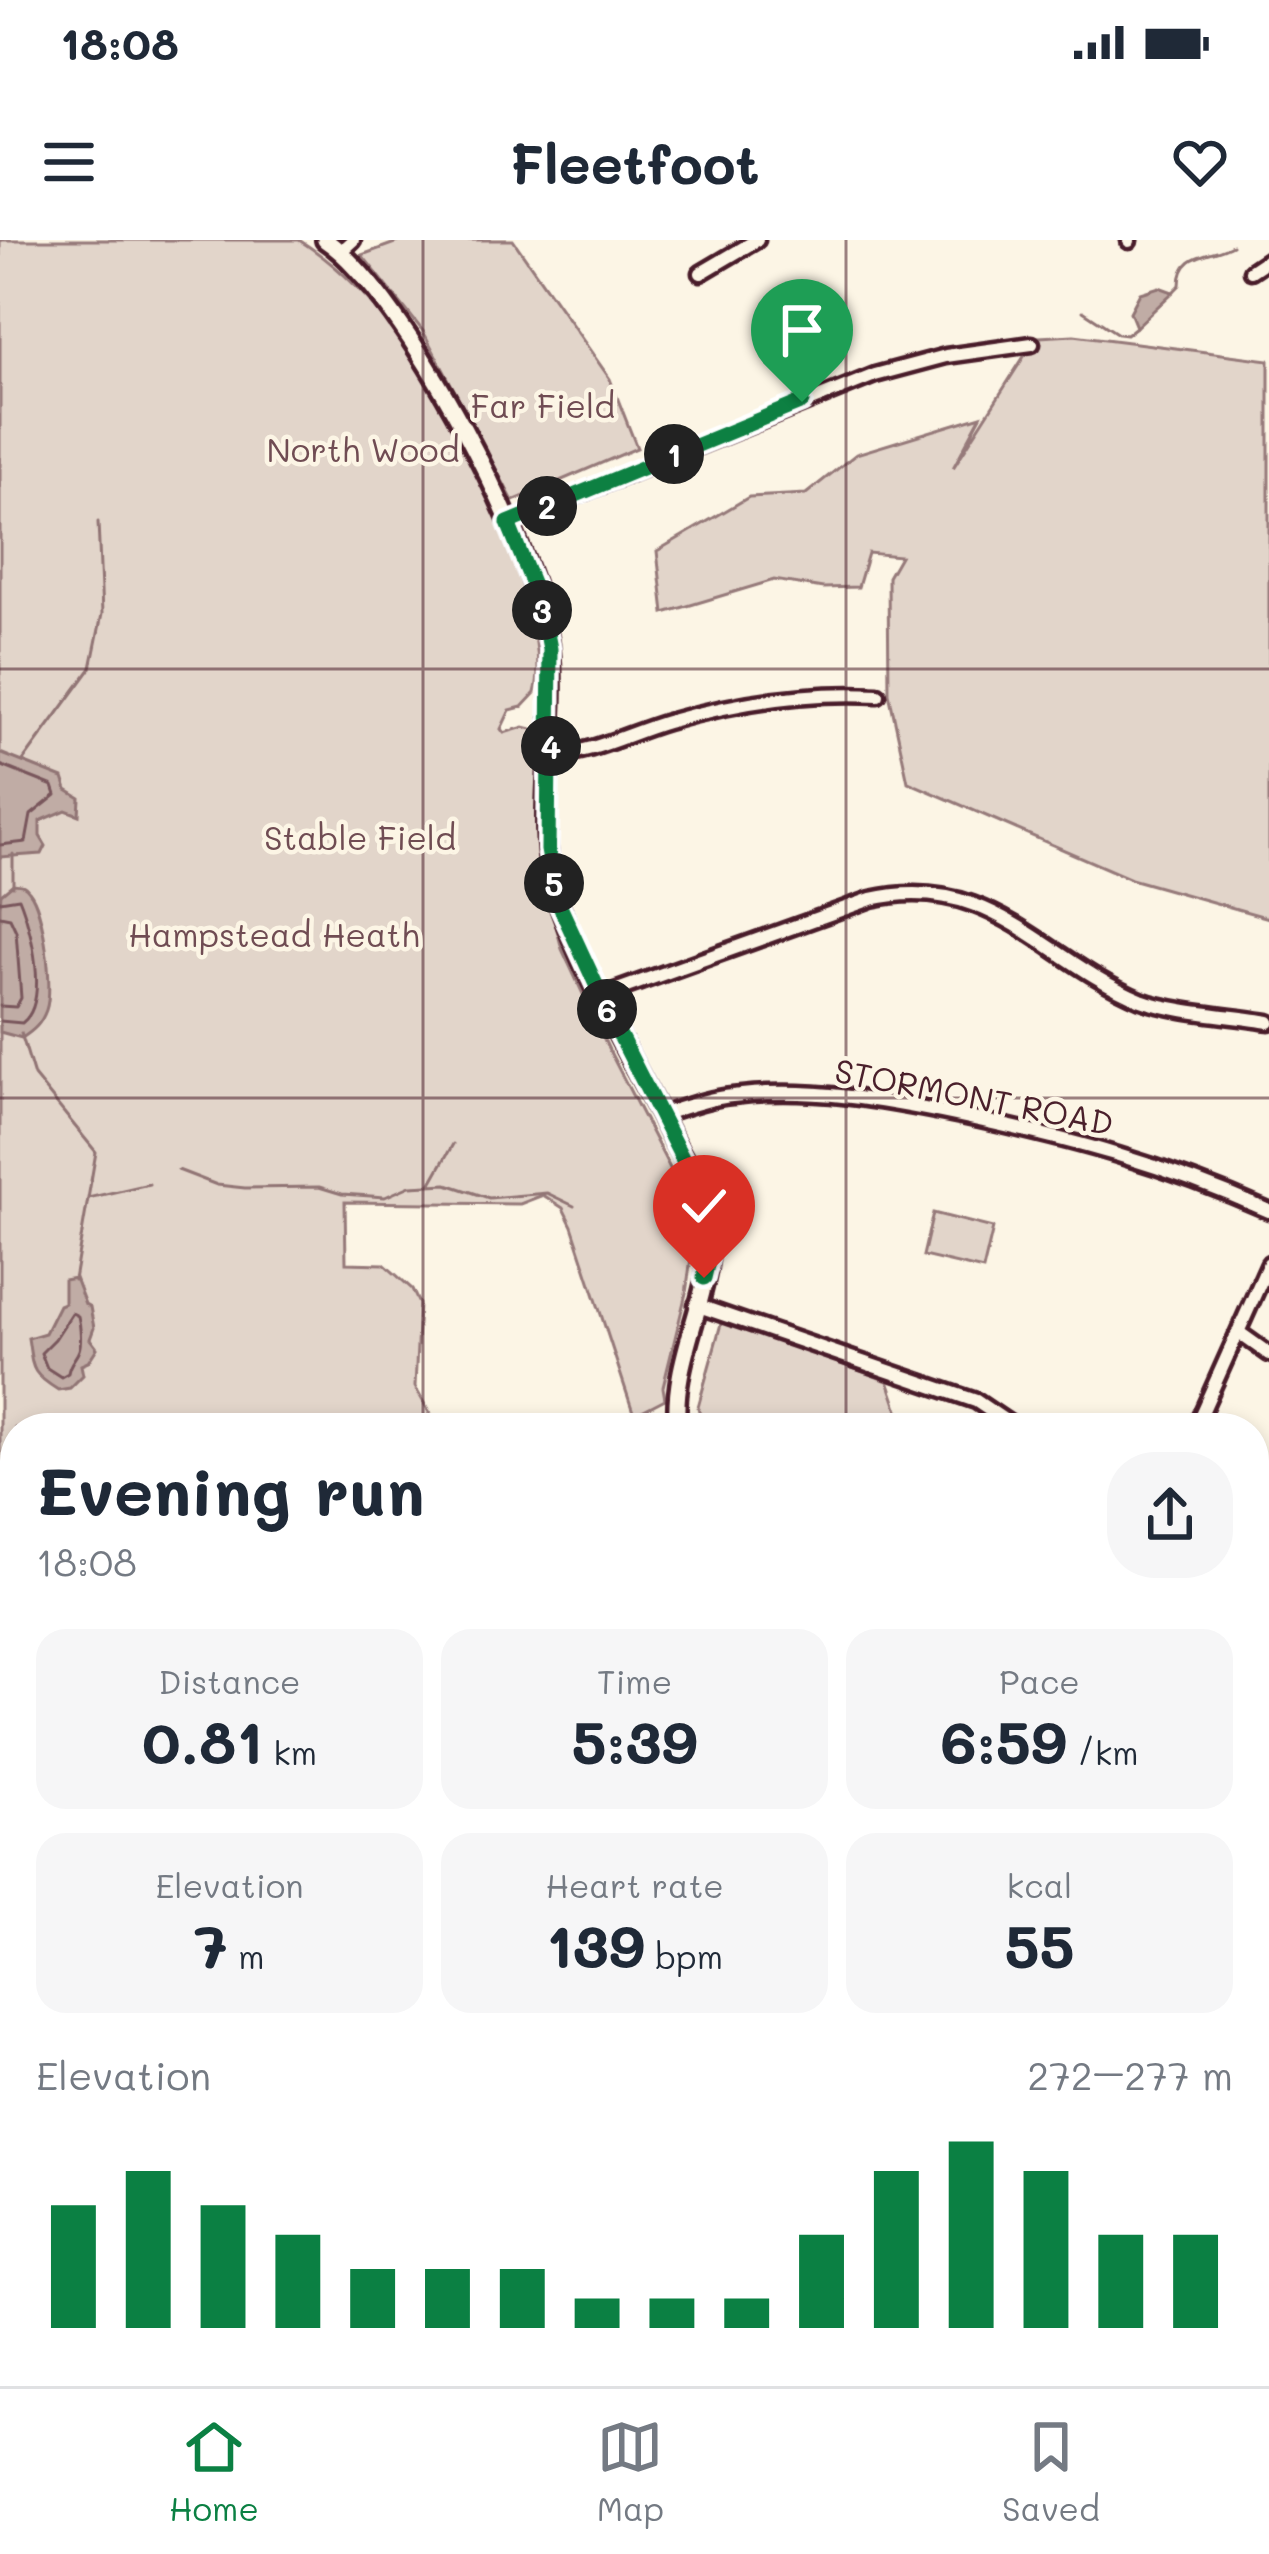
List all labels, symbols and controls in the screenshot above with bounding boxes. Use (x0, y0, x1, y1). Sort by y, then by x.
text: 18:08 (60, 13, 179, 71)
text: Fleetfoot (509, 127, 760, 198)
icon: menu (36, 129, 102, 195)
icon: heart (1167, 129, 1233, 195)
pin (751, 279, 853, 402)
icon: arrive (769, 297, 835, 363)
park label: Far Field (471, 383, 615, 426)
pin: 1 (644, 424, 704, 484)
park label: North Wood (266, 427, 460, 470)
text: 1 (667, 432, 681, 475)
pin: 2 (517, 476, 577, 536)
text: 2 (538, 484, 556, 527)
pin: 3 (512, 580, 572, 640)
text: 3 (532, 588, 552, 631)
pin: 4 (521, 716, 581, 776)
text: 4 (541, 724, 561, 767)
park label: Stable Field (264, 815, 456, 858)
pin: 5 (524, 853, 584, 913)
text: 5 (544, 861, 564, 904)
park label: Hampstead Heath (128, 912, 420, 955)
pin: 6 (577, 979, 637, 1039)
text: 6 (597, 987, 617, 1030)
street label: STORMONT ROAD (831, 1047, 1117, 1144)
pin (653, 1155, 755, 1278)
icon: check (671, 1173, 737, 1239)
text: Evening run (36, 1447, 425, 1533)
button: share (1107, 1452, 1233, 1578)
text: 18:08 (36, 1535, 137, 1586)
text: Distance (159, 1659, 301, 1702)
text: Time (597, 1659, 672, 1702)
text: Pace (999, 1659, 1080, 1702)
text: 0.81 (142, 1702, 263, 1780)
text: 5:39 (571, 1702, 698, 1780)
text: 6:59 (940, 1702, 1067, 1780)
text: km (263, 1730, 317, 1773)
text: /km (1067, 1730, 1139, 1773)
text: Elevation (155, 1863, 304, 1906)
text: Heart rate (545, 1863, 724, 1906)
text: kcal (1007, 1863, 1072, 1906)
text: 7 (194, 1906, 228, 1984)
text: 139 (546, 1906, 645, 1984)
text: 55 (1004, 1906, 1075, 1984)
text: m (228, 1934, 265, 1977)
text: bpm (645, 1934, 723, 1977)
text: Elevation (36, 2049, 211, 2100)
text: 272–277 m (1027, 2049, 1233, 2100)
tab: Home (169, 2414, 259, 2529)
tab: Map (597, 2414, 664, 2529)
tab: Saved (1002, 2414, 1100, 2529)

